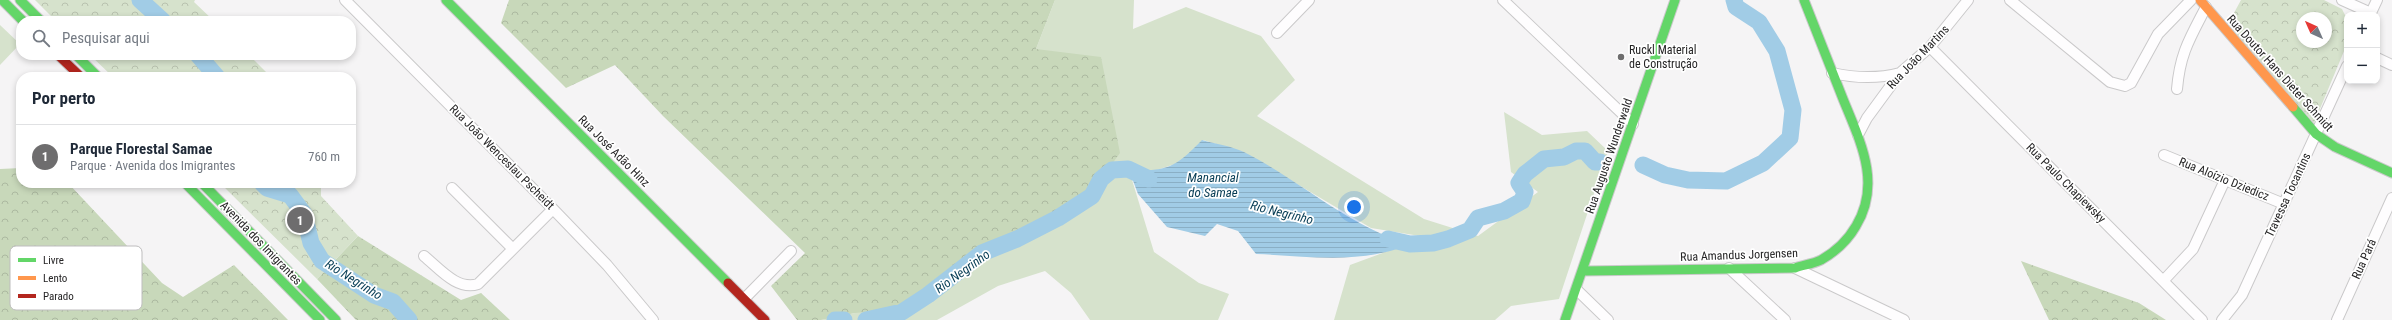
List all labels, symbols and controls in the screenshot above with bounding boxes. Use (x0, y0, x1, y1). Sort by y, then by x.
street label: Rua Doutor Hans Dieter Schmidt (2224, 12, 2336, 135)
north arrow (2296, 12, 2332, 48)
map controls (2344, 12, 2380, 84)
button: + (2344, 12, 2380, 48)
search box (16, 16, 356, 60)
street label: Rua João Martins (1884, 22, 1952, 92)
icon: search (30, 27, 52, 49)
text: Pesquisar aqui (62, 29, 150, 47)
place label: Ruckl Material de Construção (1629, 43, 1698, 71)
button: − (2344, 48, 2380, 84)
marker: Ruckl Material de Construção (1616, 52, 1626, 62)
text: Por perto (32, 88, 96, 108)
street label: Rua Augusto Wunderwald (1583, 96, 1635, 215)
street label: Rua João Wenceslau Pscheidt (447, 102, 558, 213)
street label: Rua José Adão Hinz (575, 112, 653, 190)
text: Parque Florestal Samae (70, 140, 212, 158)
street label: Rua Paulo Chapiewsky (2023, 140, 2109, 226)
text: 1 (42, 149, 48, 164)
text: 760 m (308, 149, 340, 164)
street label: Travessa Tocantins (2262, 151, 2314, 239)
street label: Rua Aloízio Dziedicz (2177, 155, 2271, 203)
text: Parque · Avenida dos Imigrantes (70, 158, 235, 173)
water label: Manancial do Samae (1187, 170, 1240, 200)
water label: Rio Negrinho (1249, 197, 1315, 228)
your location (1344, 197, 1364, 217)
street label: Avenida dos Imigrantes (217, 198, 305, 288)
pin: 1 (287, 205, 313, 235)
street label: Rua Pará (2349, 237, 2379, 281)
legend (10, 246, 142, 310)
street label: Rua Amandus Jorgensen (1680, 246, 1798, 264)
water label: Rio Negrinho (932, 247, 993, 296)
text: Livre (43, 254, 64, 267)
water label: Rio Negrinho (323, 256, 385, 303)
text: Lento (43, 272, 68, 285)
text: Parado (43, 290, 74, 303)

